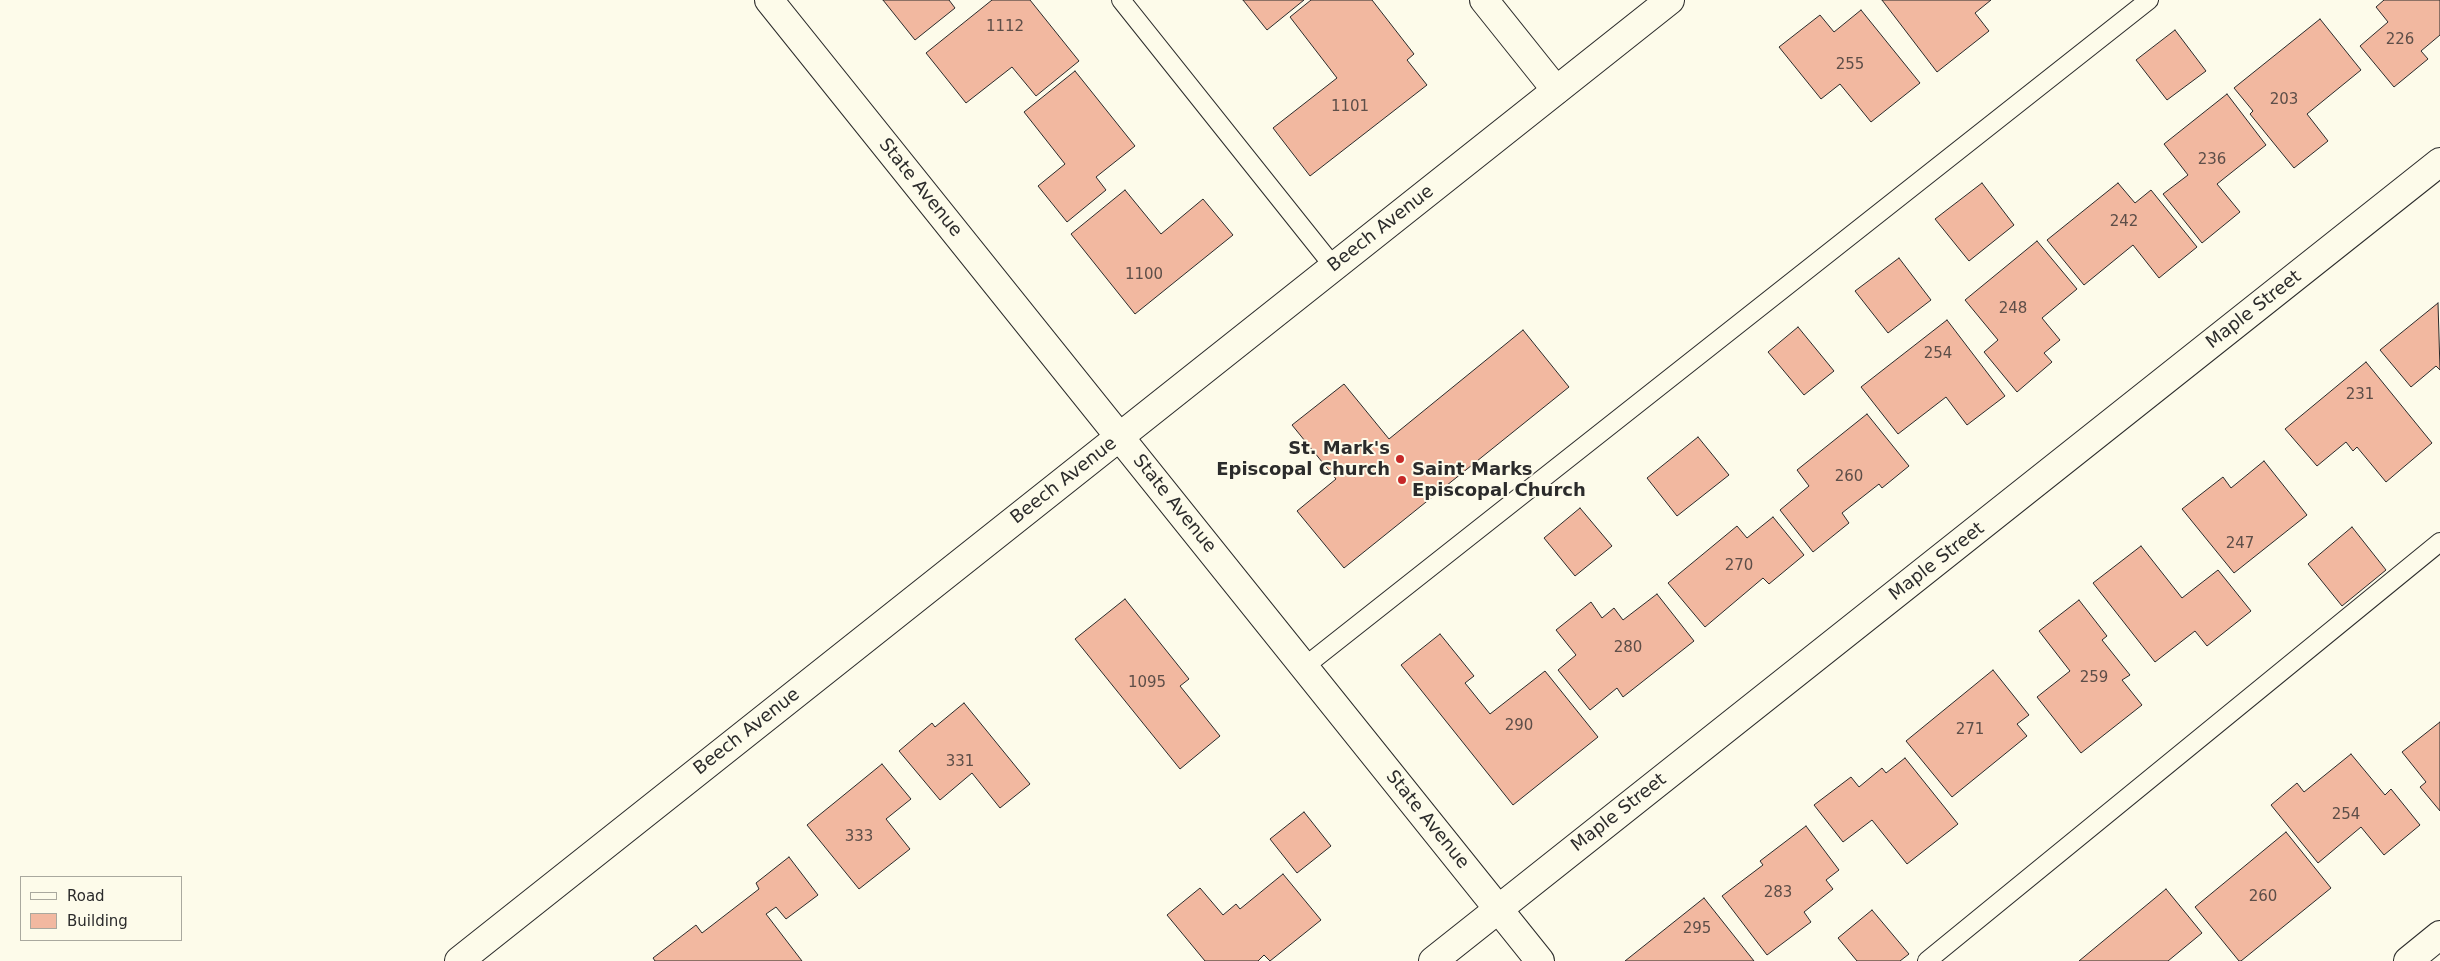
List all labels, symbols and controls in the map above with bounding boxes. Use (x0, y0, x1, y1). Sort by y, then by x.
house number: 1112 (986, 18, 1024, 36)
house number: 226 (2386, 31, 2414, 49)
house number: 255 (1836, 56, 1864, 74)
house number: 203 (2270, 91, 2298, 109)
house number: 1101 (1331, 98, 1369, 116)
street label: State Avenue (874, 134, 966, 242)
house number: 236 (2198, 151, 2226, 169)
street label: Beech Avenue (1324, 181, 1438, 277)
house number: 242 (2110, 213, 2138, 231)
house number: 1100 (1125, 266, 1163, 284)
street label: Maple Street (2202, 266, 2306, 354)
house number: 248 (1999, 300, 2027, 318)
house number: 254 (1924, 345, 1952, 363)
house number: 231 (2346, 386, 2374, 404)
street label: Beech Avenue (1007, 433, 1121, 529)
place label: St. Mark's Episcopal Church (1216, 438, 1390, 480)
street label: State Avenue (1128, 450, 1220, 558)
marker: St. Mark's Episcopal Church (1394, 453, 1406, 465)
place label: Saint Marks Episcopal Church (1412, 459, 1586, 502)
house number: 260 (1835, 468, 1863, 486)
marker: Saint Marks Episcopal Church (1396, 474, 1408, 486)
street label: Maple Street (1885, 518, 1989, 606)
house number: 247 (2226, 535, 2254, 553)
house number: 270 (1725, 557, 1753, 575)
house number: 280 (1614, 639, 1642, 657)
house number: 259 (2080, 669, 2108, 687)
house number: 1095 (1128, 674, 1166, 692)
street label: Beech Avenue (690, 684, 804, 780)
house number: 290 (1505, 717, 1533, 735)
house number: 271 (1956, 721, 1984, 739)
house number: 331 (946, 753, 974, 771)
street label: State Avenue (1381, 766, 1473, 874)
street label: Maple Street (1567, 769, 1671, 857)
house number: 254 (2332, 806, 2360, 824)
house number: 333 (845, 828, 873, 846)
legend (20, 876, 182, 941)
house number: 283 (1764, 884, 1792, 902)
text: Road (67, 887, 105, 905)
house number: 260 (2249, 888, 2277, 906)
text: Building (67, 912, 128, 930)
house number: 295 (1683, 920, 1711, 938)

